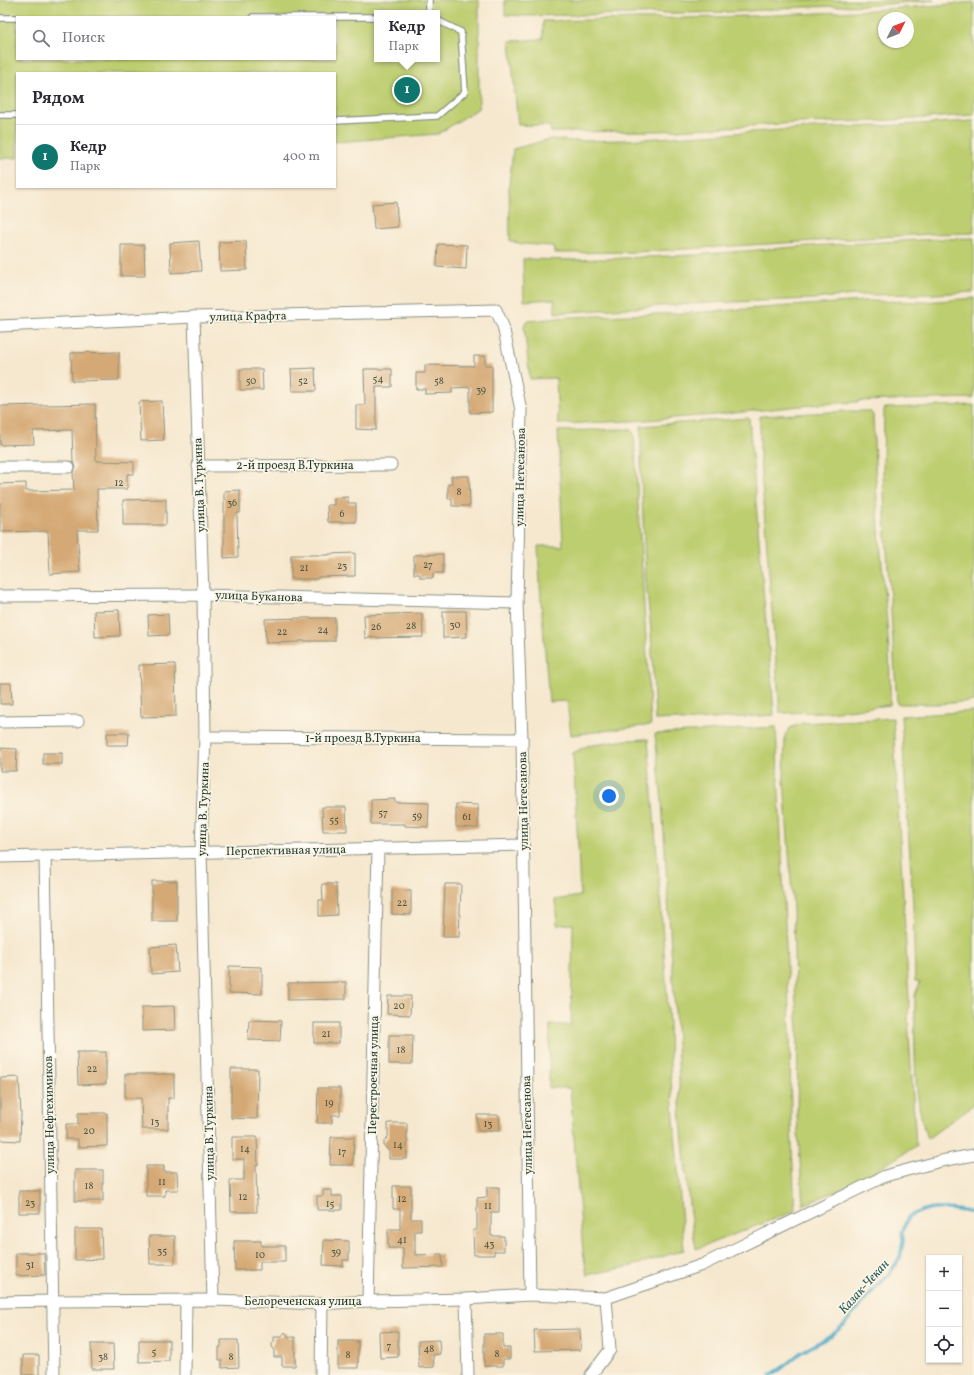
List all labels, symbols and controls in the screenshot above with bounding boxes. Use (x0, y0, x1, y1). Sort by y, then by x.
popup (374, 10, 440, 62)
north arrow (878, 12, 914, 48)
search box (16, 16, 336, 60)
text: Кедр (389, 17, 425, 38)
icon: search (30, 27, 52, 49)
text: Поиск (62, 28, 105, 49)
text: Парк (389, 38, 419, 56)
pin: 1 (394, 75, 420, 105)
text: Рядом (32, 87, 85, 110)
text: Кедр (70, 137, 107, 158)
text: 1 (42, 148, 48, 166)
text: 400 m (283, 148, 320, 166)
text: Парк (70, 158, 100, 176)
street label: улица Крафта (209, 308, 287, 326)
house number: 54 (373, 372, 383, 386)
house number: 50 (246, 374, 256, 388)
house number: 52 (298, 374, 308, 388)
house number: 58 (434, 374, 444, 388)
house number: 39 (476, 383, 486, 397)
street label: улица Нетесанова (512, 427, 530, 527)
street label: улица В. Туркина (190, 437, 210, 533)
street label: 2-й проезд В.Туркина (236, 458, 354, 474)
house number: 12 (114, 476, 124, 490)
house number: 8 (456, 485, 462, 499)
house number: 36 (227, 496, 237, 510)
house number: 6 (339, 507, 345, 521)
house number: 27 (423, 558, 433, 572)
house number: 23 (337, 559, 347, 573)
house number: 21 (299, 561, 309, 575)
street label: улица Буканова (215, 587, 303, 607)
house number: 30 (450, 618, 460, 632)
house number: 28 (406, 619, 416, 633)
house number: 26 (371, 620, 381, 634)
house number: 24 (317, 623, 329, 637)
house number: 22 (277, 625, 287, 639)
street label: 1-й проезд В.Туркина (305, 731, 421, 747)
street label: улица Нетесанова (515, 751, 533, 851)
street label: улица В. Туркина (194, 761, 214, 857)
your location (599, 786, 619, 806)
house number: 57 (378, 806, 388, 820)
house number: 59 (412, 809, 422, 823)
house number: 61 (463, 810, 472, 824)
house number: 55 (329, 813, 339, 827)
street label: Перспективная улица (226, 842, 346, 860)
house number: 22 (397, 896, 407, 910)
house number: 20 (393, 999, 405, 1013)
street label: Перестроечная улица (365, 1015, 383, 1135)
house number: 21 (321, 1027, 331, 1041)
house number: 18 (397, 1043, 405, 1057)
street label: улица Нефтехимиков (41, 1056, 59, 1174)
house number: 22 (87, 1062, 97, 1076)
street label: улица Нетесанова (519, 1075, 537, 1175)
street label: улица В. Туркина (201, 1085, 219, 1181)
house number: 19 (324, 1096, 334, 1110)
house number: 13 (150, 1115, 160, 1129)
house number: 13 (483, 1117, 493, 1131)
house number: 20 (83, 1124, 95, 1138)
house number: 14 (393, 1138, 403, 1152)
house number: 14 (240, 1142, 250, 1156)
house number: 17 (338, 1145, 347, 1159)
house number: 11 (158, 1175, 166, 1189)
house number: 18 (85, 1179, 93, 1193)
house number: 12 (238, 1190, 248, 1204)
house number: 12 (397, 1192, 407, 1206)
house number: 23 (25, 1196, 35, 1210)
house number: 15 (326, 1197, 335, 1211)
house number: 11 (484, 1199, 492, 1213)
house number: 41 (397, 1233, 407, 1247)
house number: 43 (484, 1237, 494, 1251)
house number: 35 (157, 1244, 167, 1258)
house number: 39 (331, 1245, 341, 1259)
house number: 10 (255, 1248, 265, 1262)
map controls (926, 1255, 962, 1363)
button: + (926, 1255, 962, 1291)
water label: Казак-Чекан (835, 1256, 894, 1319)
house number: 31 (25, 1258, 35, 1272)
button: − (926, 1291, 962, 1327)
street label: Белореченская улица (244, 1294, 362, 1310)
button: locate (926, 1327, 962, 1363)
house number: 7 (387, 1339, 392, 1353)
house number: 48 (424, 1342, 434, 1356)
house number: 5 (152, 1345, 157, 1359)
house number: 8 (494, 1347, 500, 1361)
house number: 8 (345, 1348, 351, 1362)
house number: 38 (98, 1350, 108, 1364)
house number: 8 (228, 1350, 234, 1364)

